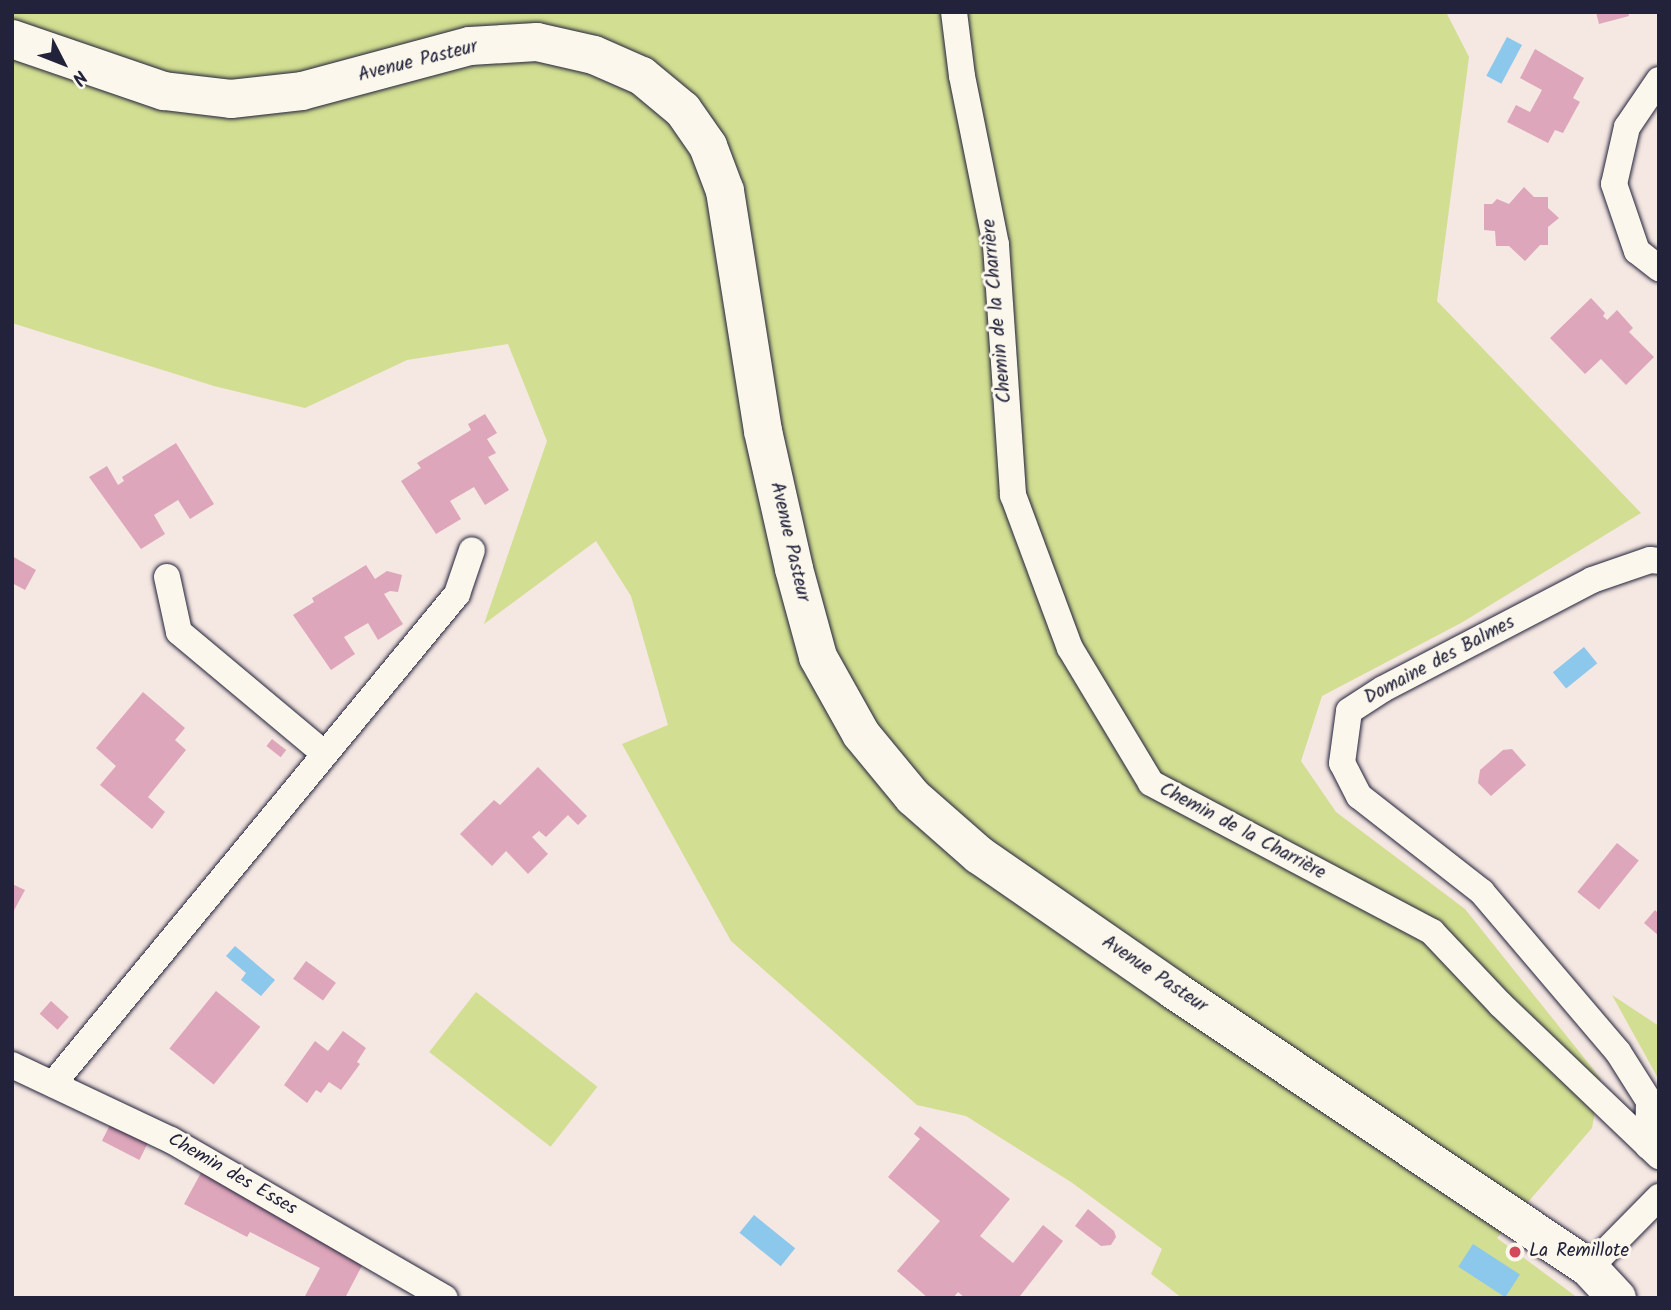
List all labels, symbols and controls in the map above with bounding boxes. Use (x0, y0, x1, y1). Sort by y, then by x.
north arrow (28, 28, 98, 98)
street label: Avenue Pasteur (356, 36, 480, 88)
text: N (63, 63, 94, 92)
street label: Chemin de la Charrière (979, 218, 1017, 404)
street label: Avenue Pasteur (764, 480, 814, 604)
street label: Domaine des Balmes (1361, 612, 1519, 710)
street label: Chemin de la Charrière (1155, 778, 1329, 886)
street label: Avenue Pasteur (1097, 931, 1211, 1019)
street label: Chemin des Esses (163, 1129, 301, 1221)
place label: La Remillote (1529, 1241, 1629, 1263)
marker: La Remillote (1507, 1244, 1523, 1260)

